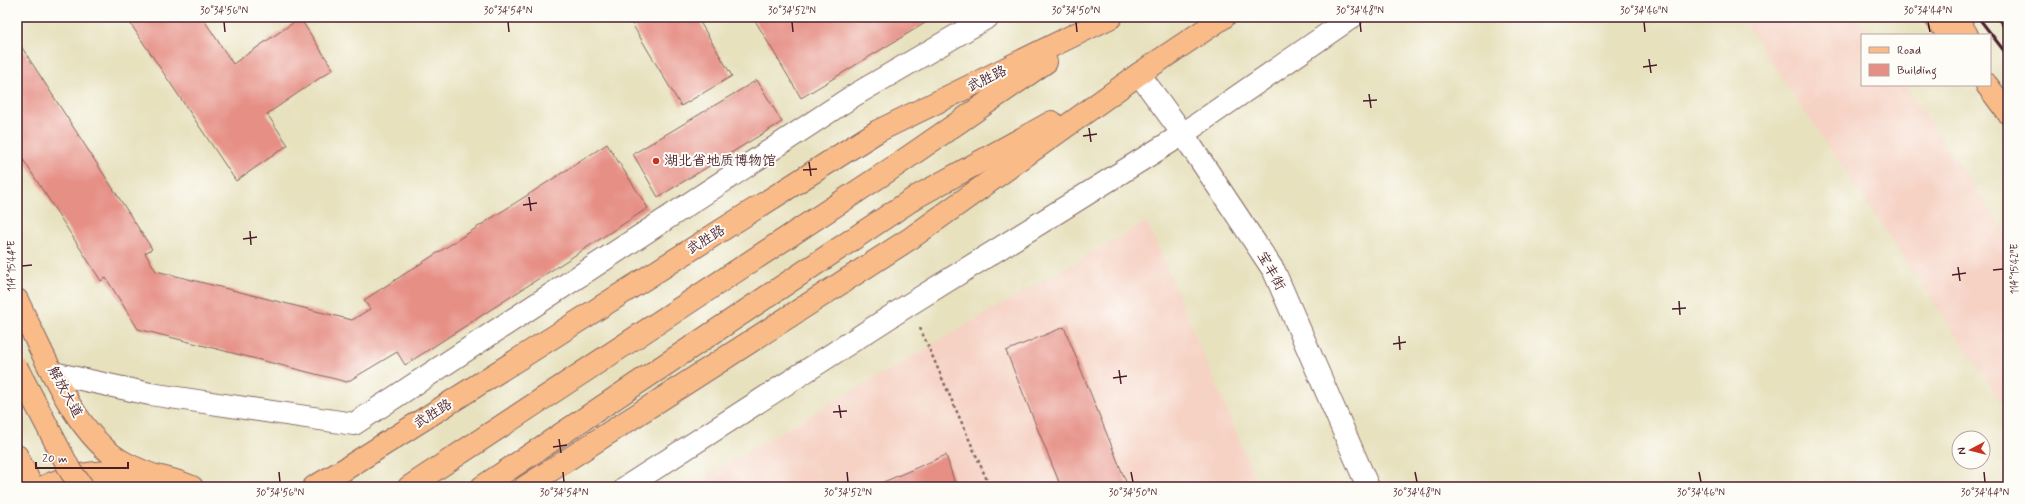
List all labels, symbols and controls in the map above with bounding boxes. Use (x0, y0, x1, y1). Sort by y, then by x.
text: 30°34'56"N (200, 4, 248, 18)
text: 30°34'54"N (484, 4, 533, 18)
text: 30°34'52"N (768, 4, 816, 18)
text: 30°34'50"N (1052, 4, 1101, 18)
text: 30°34'48"N (1336, 4, 1384, 18)
text: 30°34'46"N (1620, 4, 1668, 18)
text: 30°34'44"N (1904, 4, 1953, 18)
legend (1861, 34, 1991, 86)
text: Road (1897, 43, 1921, 59)
street label: 武胜路 (964, 62, 1010, 96)
text: Building (1897, 63, 1937, 80)
place label: 湖北省地质博物馆 (664, 152, 776, 170)
marker: 湖北省地质博物馆 (651, 156, 661, 166)
street label: 武胜路 (683, 221, 729, 259)
text: 114°15'44"E (5, 240, 19, 292)
text: 114°15'42"E (2008, 244, 2022, 294)
street label: 宝丰街 (1253, 248, 1289, 294)
street label: 解放大道 (44, 363, 86, 421)
street label: 武胜路 (410, 395, 456, 433)
north arrow (1951, 430, 1991, 470)
scale bar (36, 444, 128, 470)
text: N (1955, 447, 1969, 456)
text: 20 m (42, 451, 68, 467)
text: 30°34'56"N (256, 486, 304, 500)
text: 30°34'54"N (540, 486, 589, 500)
text: 30°34'52"N (824, 486, 872, 500)
text: 30°34'50"N (1109, 486, 1158, 500)
text: 30°34'48"N (1393, 486, 1441, 500)
text: 30°34'46"N (1677, 486, 1725, 500)
text: 30°34'44"N (1961, 486, 2010, 500)

